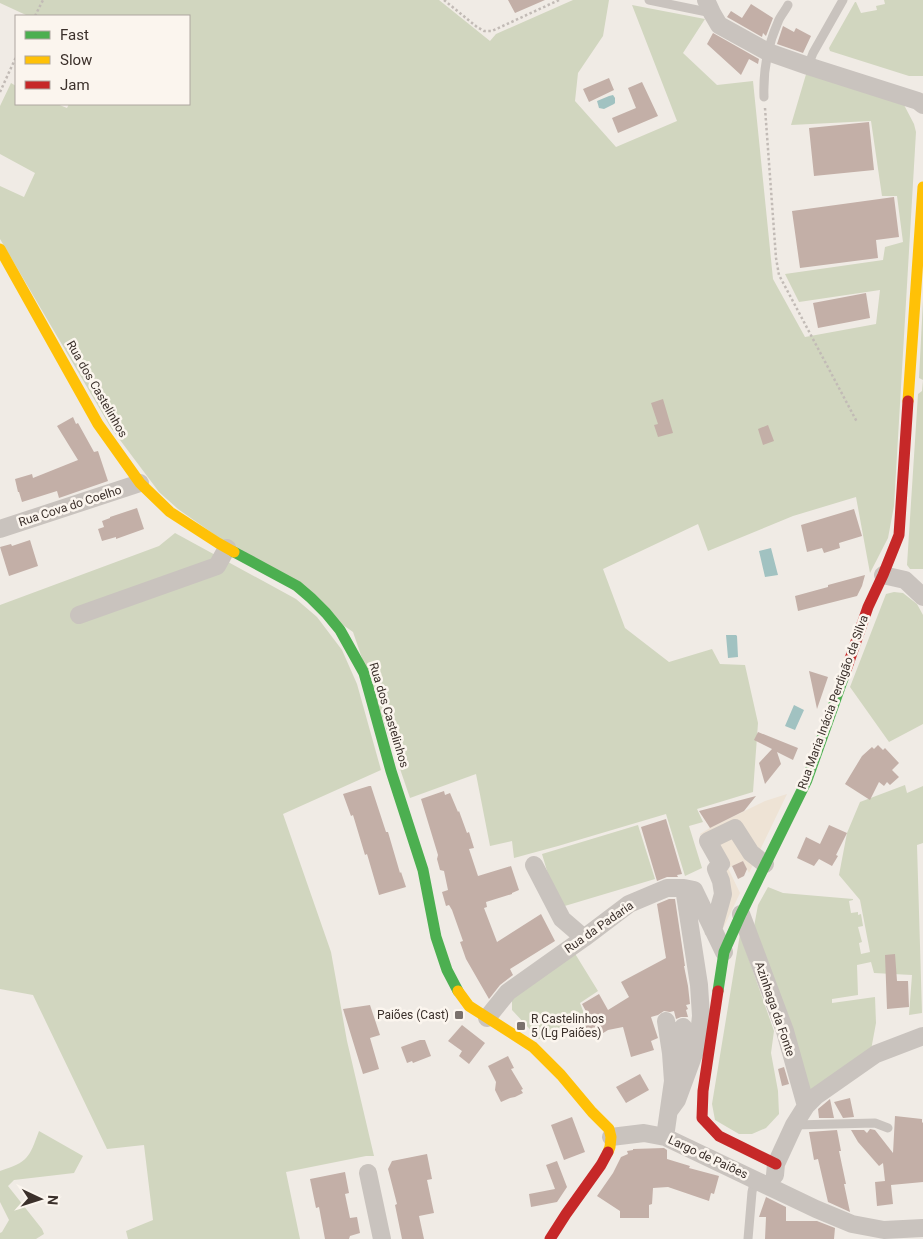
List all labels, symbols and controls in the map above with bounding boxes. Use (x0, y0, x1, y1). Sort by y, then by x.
legend (15, 15, 190, 105)
text: Fast (60, 26, 89, 44)
text: Slow (60, 51, 92, 69)
text: Jam (60, 76, 90, 94)
street label: Rua dos Castelinhos (64, 338, 130, 440)
street label: Rua Cova do Coelho (17, 483, 123, 529)
street label: Rua Maria Inácia Perdigão da Silva (795, 613, 871, 791)
street label: Rua dos Castelinhos (366, 661, 412, 769)
street label: Rua da Padaria (562, 898, 636, 956)
street label: Azinhaga da Fonte (752, 960, 798, 1058)
place label: Paiões (Cast) (377, 1008, 449, 1022)
marker: Paiões (Cast) (453, 1009, 465, 1021)
place label: R Castelinhos 5 (Lg Paiões) (531, 1012, 604, 1040)
marker: R Castelinhos 5 (Lg Paiões) (515, 1020, 527, 1032)
street label: Largo de Paiões (666, 1132, 750, 1182)
north arrow (15, 1174, 65, 1224)
text: N (45, 1194, 61, 1205)

